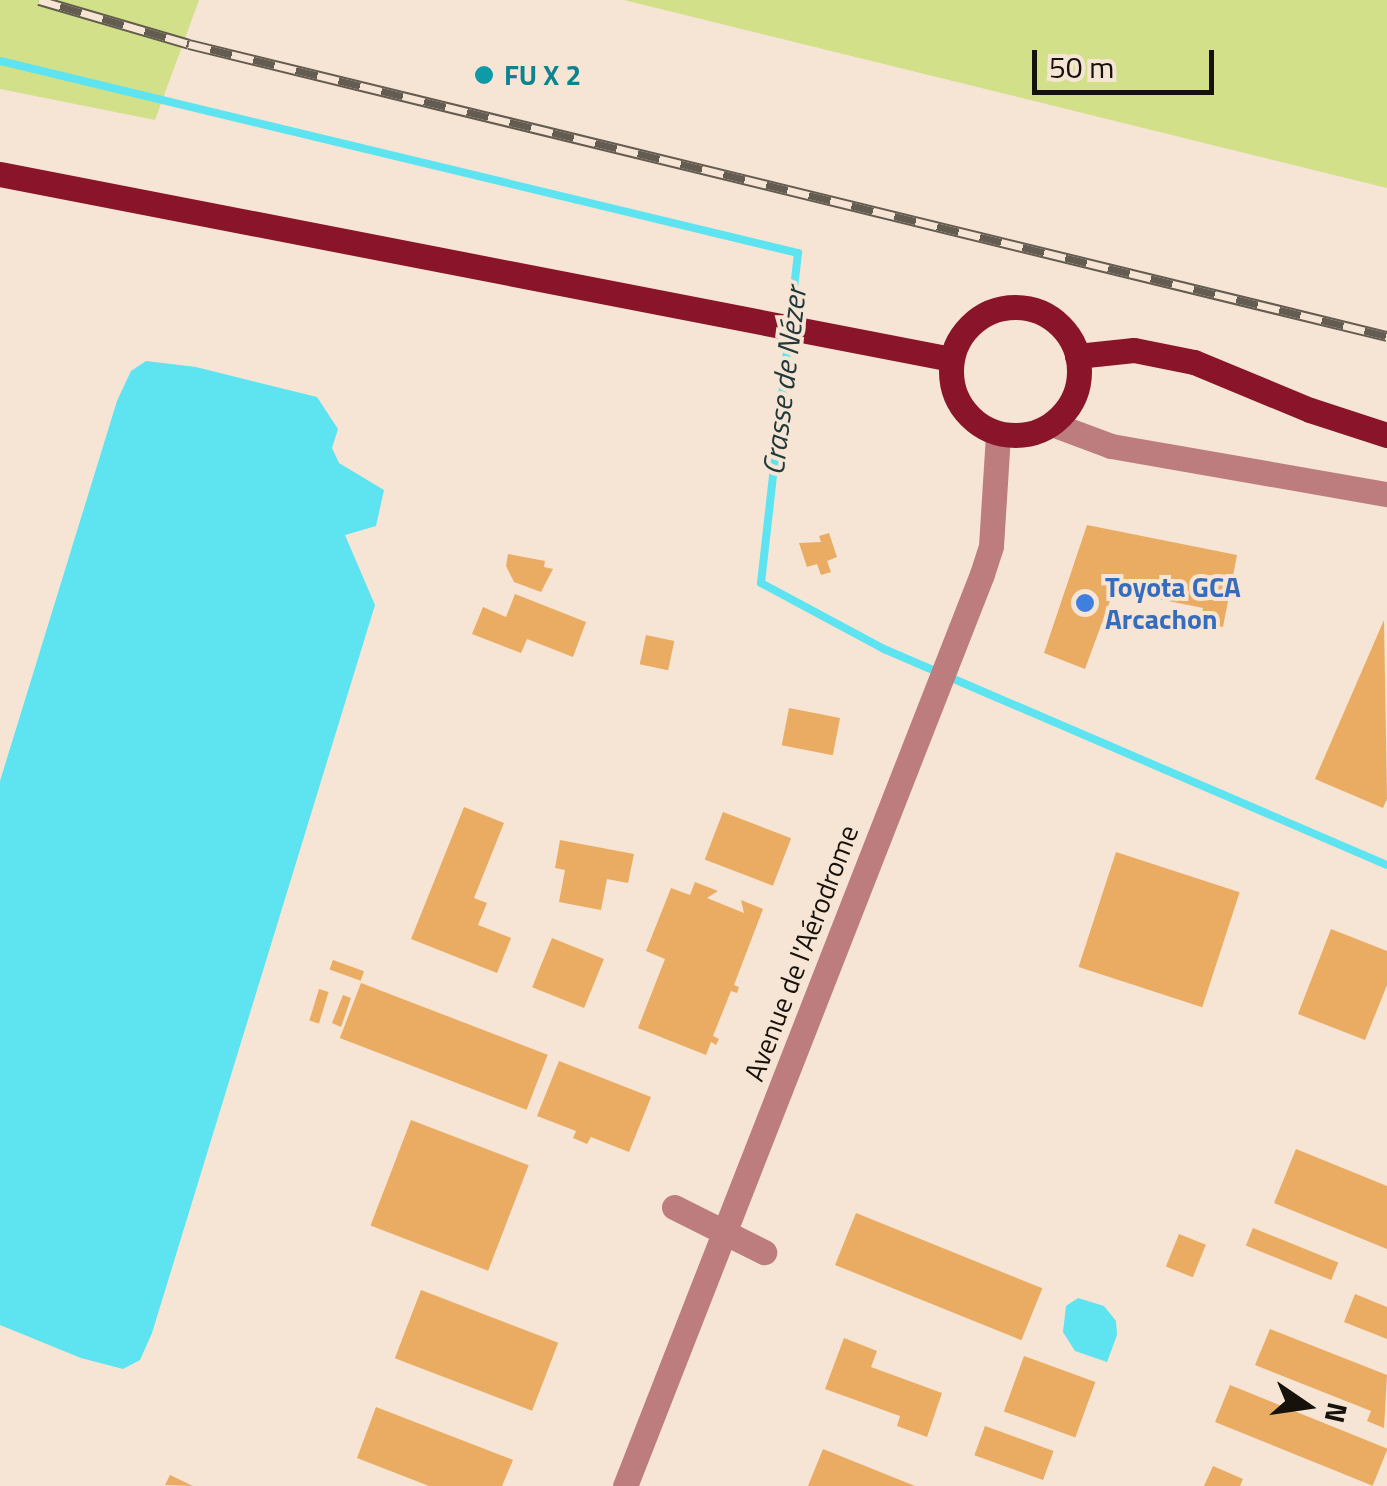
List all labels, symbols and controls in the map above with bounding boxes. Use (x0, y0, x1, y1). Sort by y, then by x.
scale bar (1037, 30, 1220, 92)
text: 50 m (1049, 44, 1114, 90)
place label: FU X 2 (504, 58, 581, 92)
marker: FU X 2 (473, 64, 495, 86)
water label: Crasse de Nézer (755, 285, 813, 477)
place label: Toyota GCA Arcachon (1105, 570, 1241, 636)
marker: Toyota GCA Arcachon (1074, 592, 1096, 614)
street label: Avenue de l'Aérodrome (737, 820, 865, 1086)
north arrow (1257, 1356, 1357, 1456)
text: N (1314, 1399, 1360, 1427)

